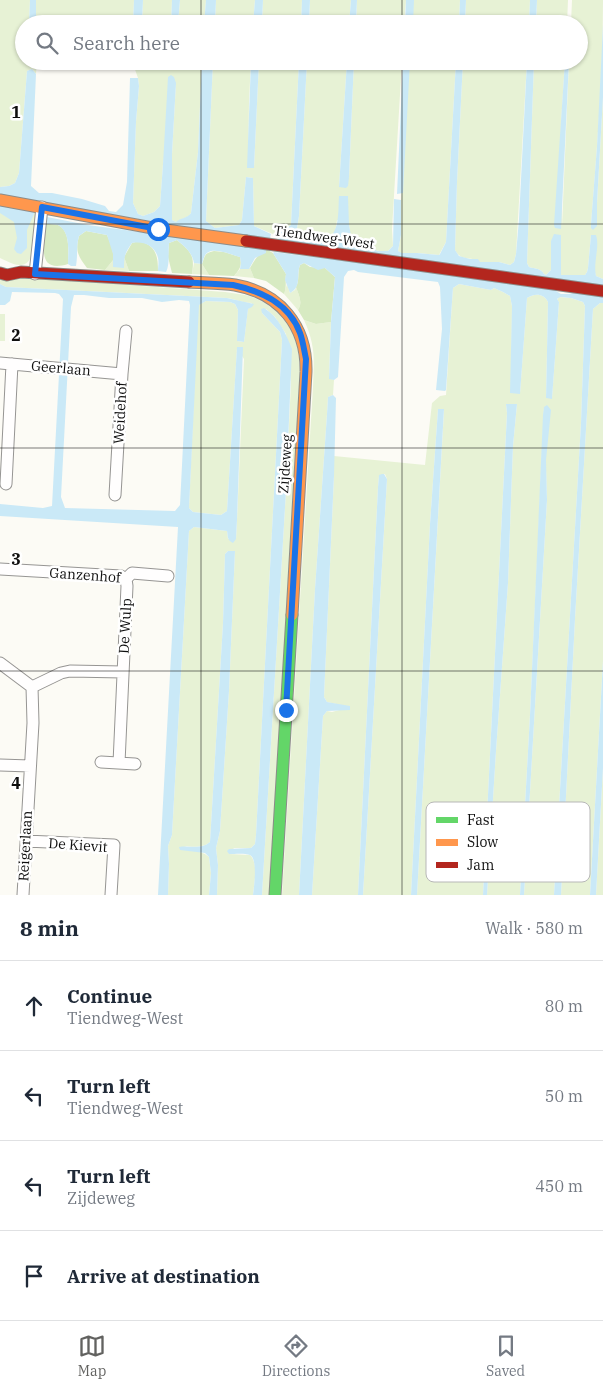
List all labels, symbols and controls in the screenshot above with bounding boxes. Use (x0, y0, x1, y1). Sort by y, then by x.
search box (15, 15, 588, 70)
icon: search (33, 29, 61, 57)
text: Search here (73, 31, 180, 55)
text: 1 (11, 102, 21, 122)
route start (147, 218, 170, 241)
street label: Tiendweg-West (272, 221, 376, 253)
text: 2 (11, 325, 21, 345)
street label: Geerlaan (30, 356, 92, 380)
street label: Weidehof (109, 380, 131, 445)
street label: Zijdeweg (274, 433, 296, 494)
text: 3 (11, 549, 21, 569)
street label: Ganzenhof (49, 564, 123, 587)
street label: De Wulp (115, 598, 135, 654)
route end (275, 699, 298, 722)
text: 4 (11, 773, 21, 793)
legend (426, 802, 590, 882)
street label: Reigerlaan (14, 810, 36, 882)
text: Fast (467, 811, 495, 829)
text: Slow (467, 833, 498, 851)
street label: De Kievit (48, 834, 108, 856)
text: Jam (467, 856, 494, 874)
text: 8 min (20, 914, 79, 942)
text: Walk · 580 m (485, 918, 583, 938)
text: Continue (67, 984, 152, 1008)
icon: ahead (20, 992, 48, 1020)
text: 80 m (545, 996, 583, 1016)
text: Tiendweg-West (67, 1008, 183, 1028)
text: Turn left (67, 1074, 150, 1098)
icon: left (20, 1082, 48, 1110)
text: 50 m (545, 1086, 583, 1106)
text: Tiendweg-West (67, 1098, 183, 1118)
text: Turn left (67, 1164, 150, 1188)
icon: left (20, 1172, 48, 1200)
text: 450 m (535, 1176, 583, 1196)
text: Zijdeweg (67, 1188, 135, 1208)
icon: arrive (20, 1262, 48, 1290)
text: Arrive at destination (67, 1264, 260, 1288)
tab: Map (78, 1332, 106, 1380)
tab: Directions (262, 1332, 330, 1380)
tab: Saved (486, 1332, 525, 1380)

